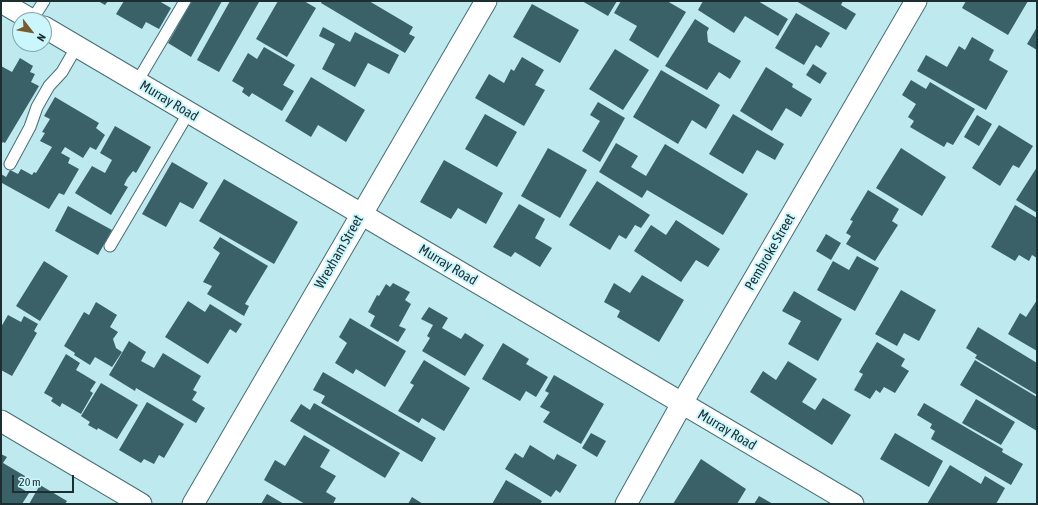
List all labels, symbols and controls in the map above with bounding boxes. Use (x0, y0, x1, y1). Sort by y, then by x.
north arrow (12, 12, 52, 52)
text: N (35, 32, 48, 44)
street label: Murray Road (137, 77, 201, 125)
street label: Pembroke Street (741, 211, 799, 293)
street label: Wrexham Street (311, 212, 367, 292)
street label: Murray Road (416, 241, 480, 289)
street label: Murray Road (695, 406, 759, 454)
scale bar (14, 467, 76, 493)
text: 20 m (19, 475, 41, 489)

